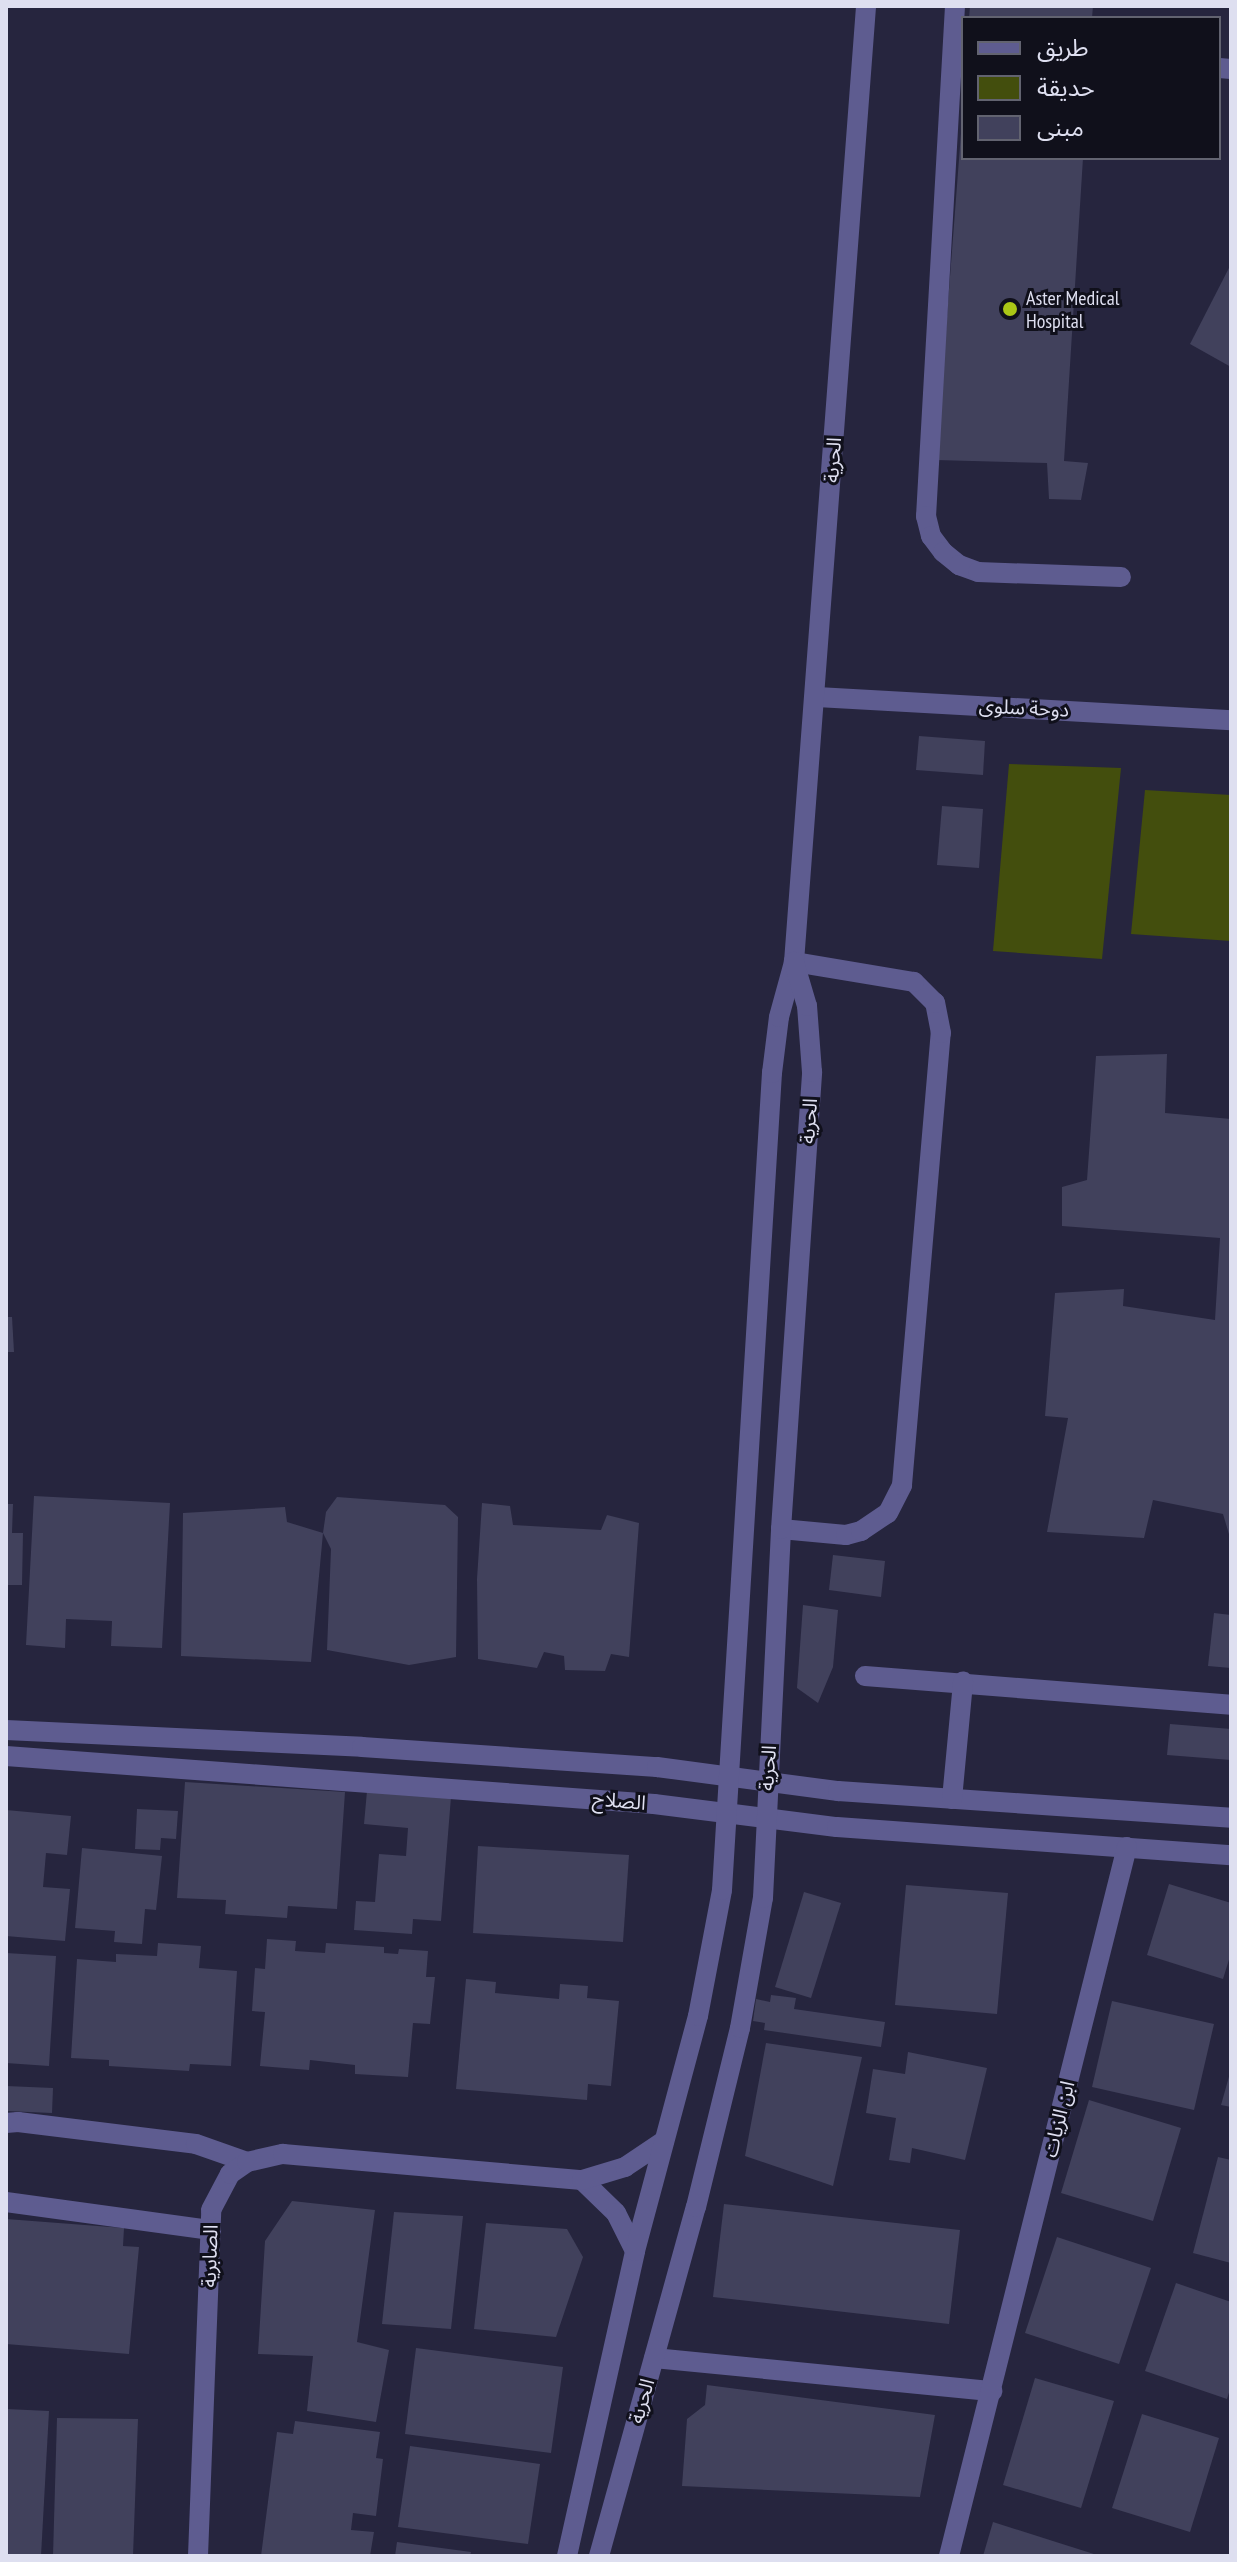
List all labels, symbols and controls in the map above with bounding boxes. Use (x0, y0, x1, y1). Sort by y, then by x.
legend (961, 16, 1221, 160)
text: طريق (1037, 32, 1089, 63)
text: حديقة (1037, 72, 1095, 103)
text: مبنى (1037, 112, 1084, 143)
place label: Aster Medical Hospital (1026, 286, 1119, 333)
marker: Aster Medical Hospital (1001, 300, 1019, 318)
street label: الحرية (819, 436, 847, 484)
street label: دوحة سلوى (978, 694, 1070, 722)
street label: الحرية (795, 1097, 823, 1145)
street label: الحرية (754, 1744, 782, 1792)
street label: الصلاح (591, 1787, 647, 1815)
street label: ابن الزيات (1038, 2078, 1080, 2160)
street label: الصابرية (197, 2224, 223, 2288)
street label: الحرية (624, 2376, 660, 2426)

